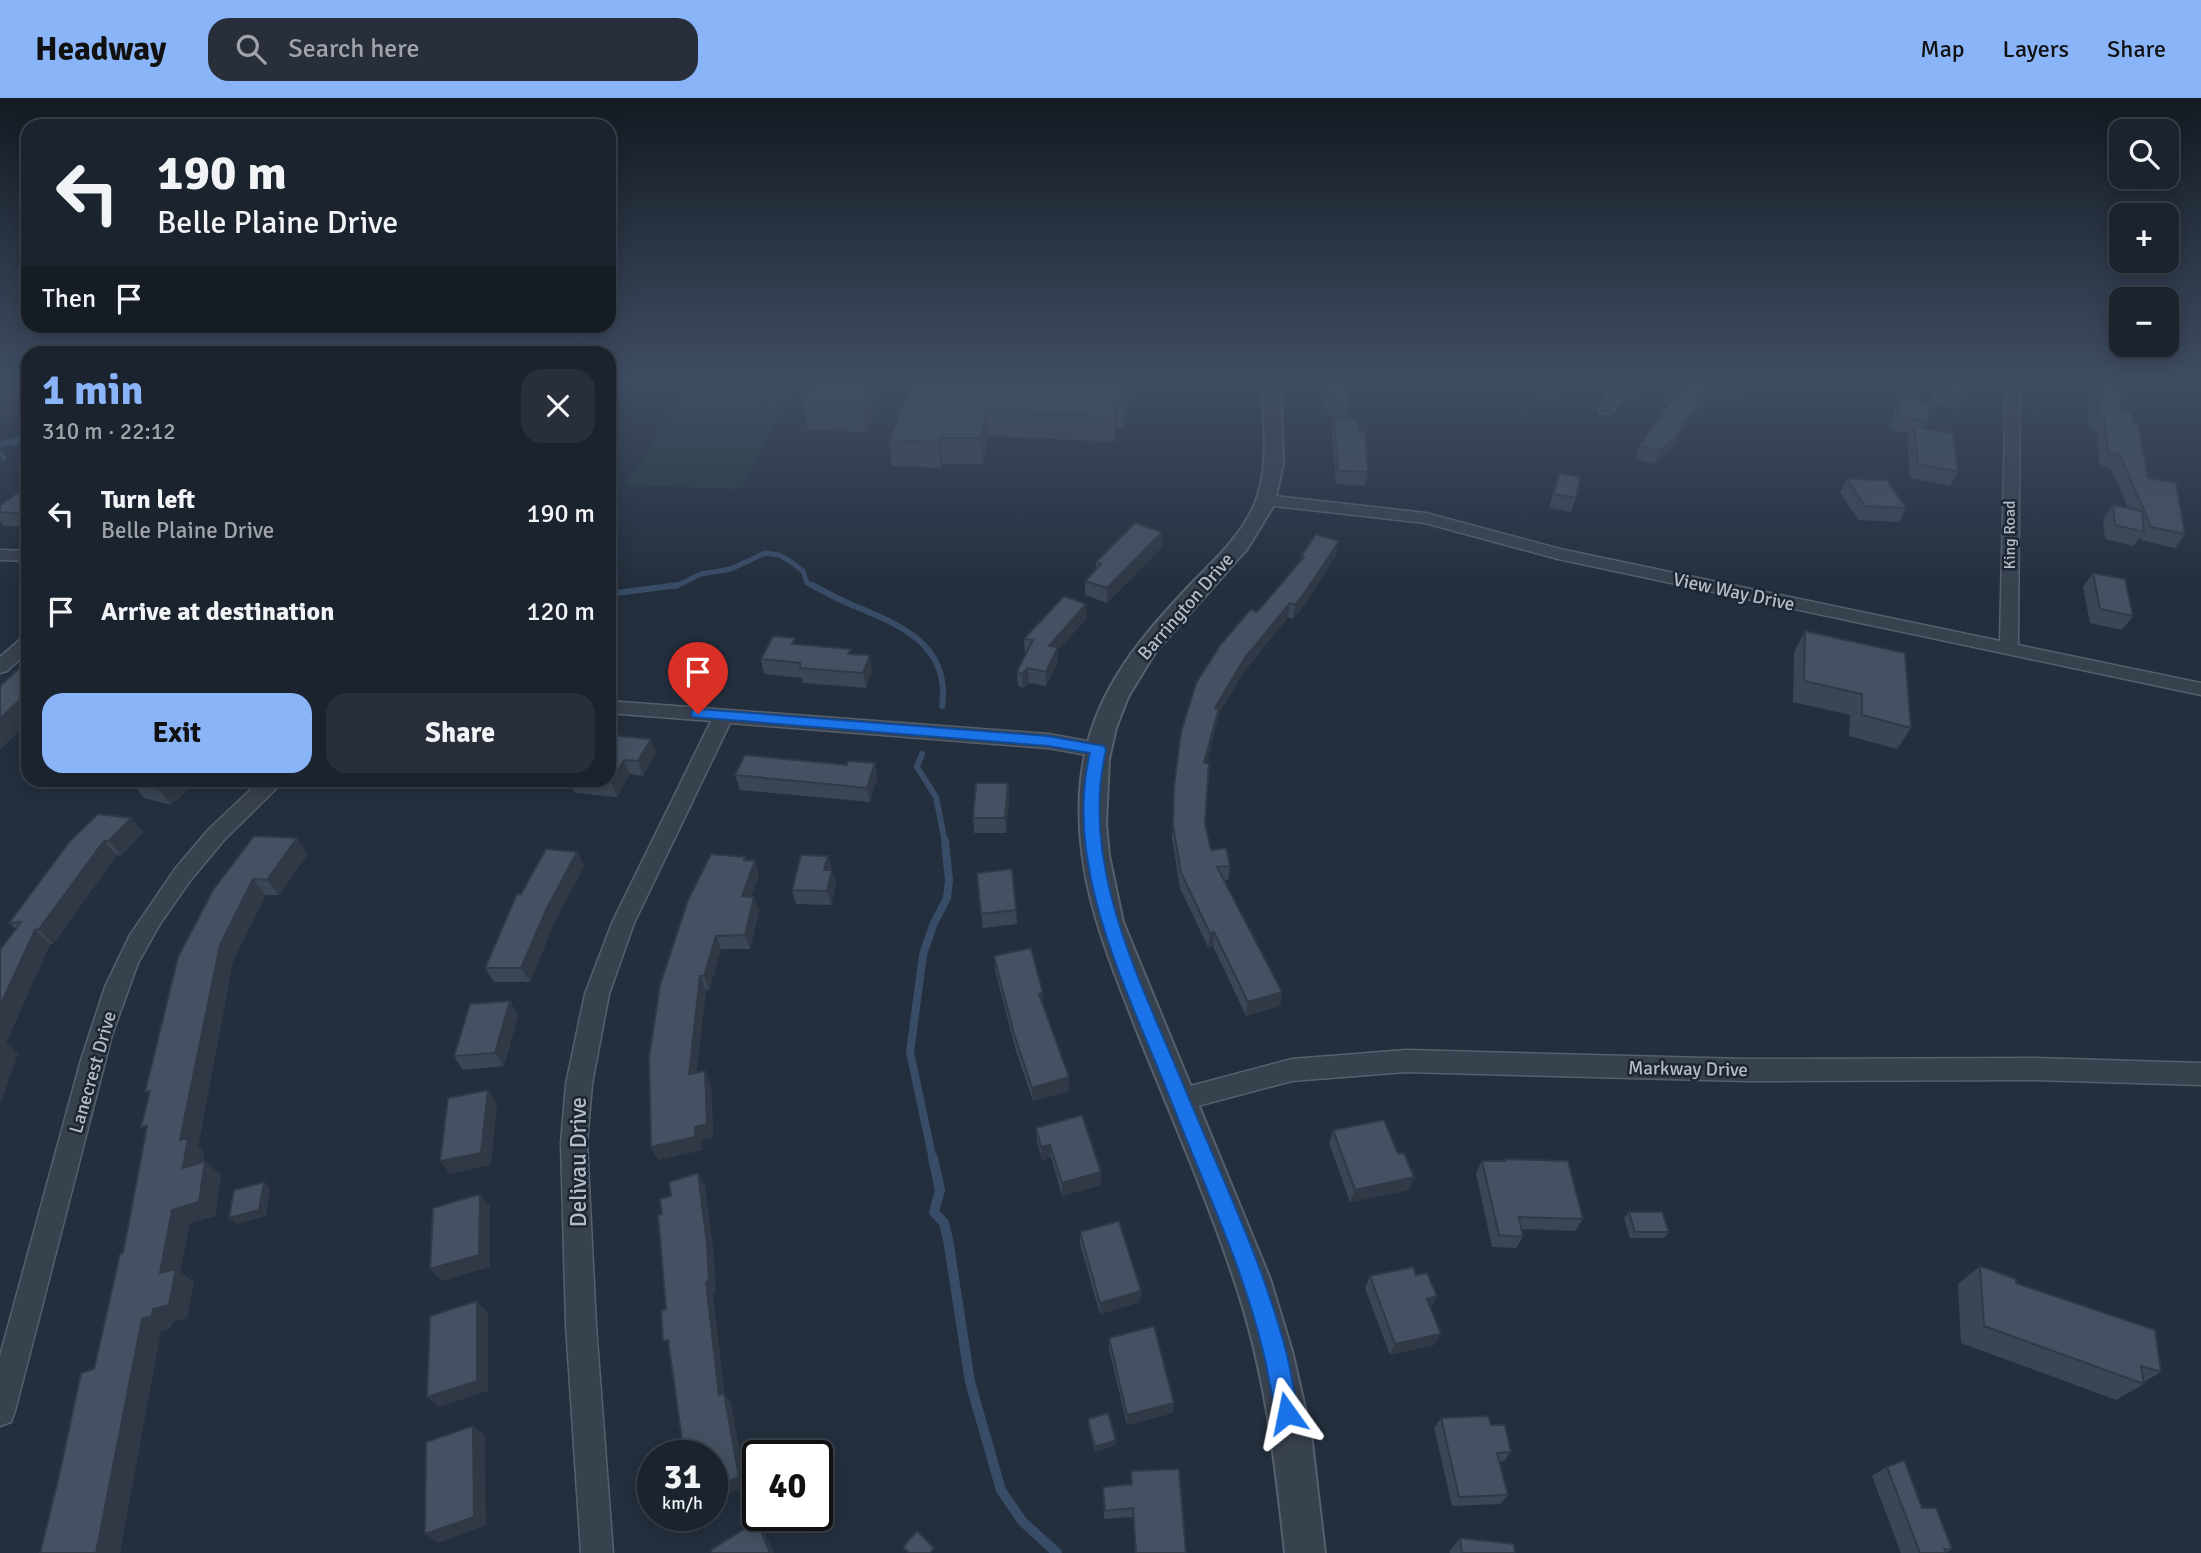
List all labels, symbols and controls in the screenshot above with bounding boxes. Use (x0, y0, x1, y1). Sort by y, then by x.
search box (208, 18, 698, 81)
text: Headway (35, 29, 166, 70)
icon: search (232, 30, 270, 68)
text: Search here (288, 33, 419, 65)
text: Map (1920, 34, 1965, 64)
text: Layers (2003, 34, 2069, 64)
text: Share (2107, 34, 2166, 64)
map controls (2109, 119, 2179, 357)
button: search (2109, 119, 2179, 189)
text: 190 m (157, 143, 287, 203)
icon: left (42, 147, 133, 238)
text: Belle Plaine Drive (157, 203, 398, 242)
button: + (2109, 203, 2179, 273)
icon: arrive (110, 280, 148, 318)
text: Then (42, 283, 96, 315)
button: − (2109, 287, 2179, 357)
text: 1 min (42, 365, 143, 416)
button: close (521, 369, 595, 443)
text: 310 m · 22:12 (42, 417, 176, 446)
text: Turn left (101, 484, 195, 516)
icon: left (42, 495, 80, 533)
text: 190 m (526, 498, 595, 530)
street label: King Road (2000, 501, 2020, 569)
text: Belle Plaine Drive (101, 516, 274, 545)
street label: Barrington Drive (1133, 548, 1239, 665)
street label: View Way Drive (1671, 567, 1797, 617)
icon: arrive (42, 593, 80, 631)
text: Arrive at destination (101, 596, 334, 628)
text: 120 m (526, 596, 595, 628)
pin (668, 642, 728, 714)
icon: arrive (679, 653, 717, 691)
button: Exit (42, 693, 312, 773)
button: Share (326, 693, 595, 773)
street label: Lanecrest Drive (64, 1008, 122, 1136)
street label: Markway Drive (1628, 1056, 1748, 1082)
street label: Delivau Drive (564, 1097, 593, 1227)
position arrow (1250, 1376, 1324, 1450)
speed limit sign: 40 (742, 1440, 833, 1531)
text: 31 (664, 1455, 701, 1498)
text: km/h (662, 1492, 703, 1514)

